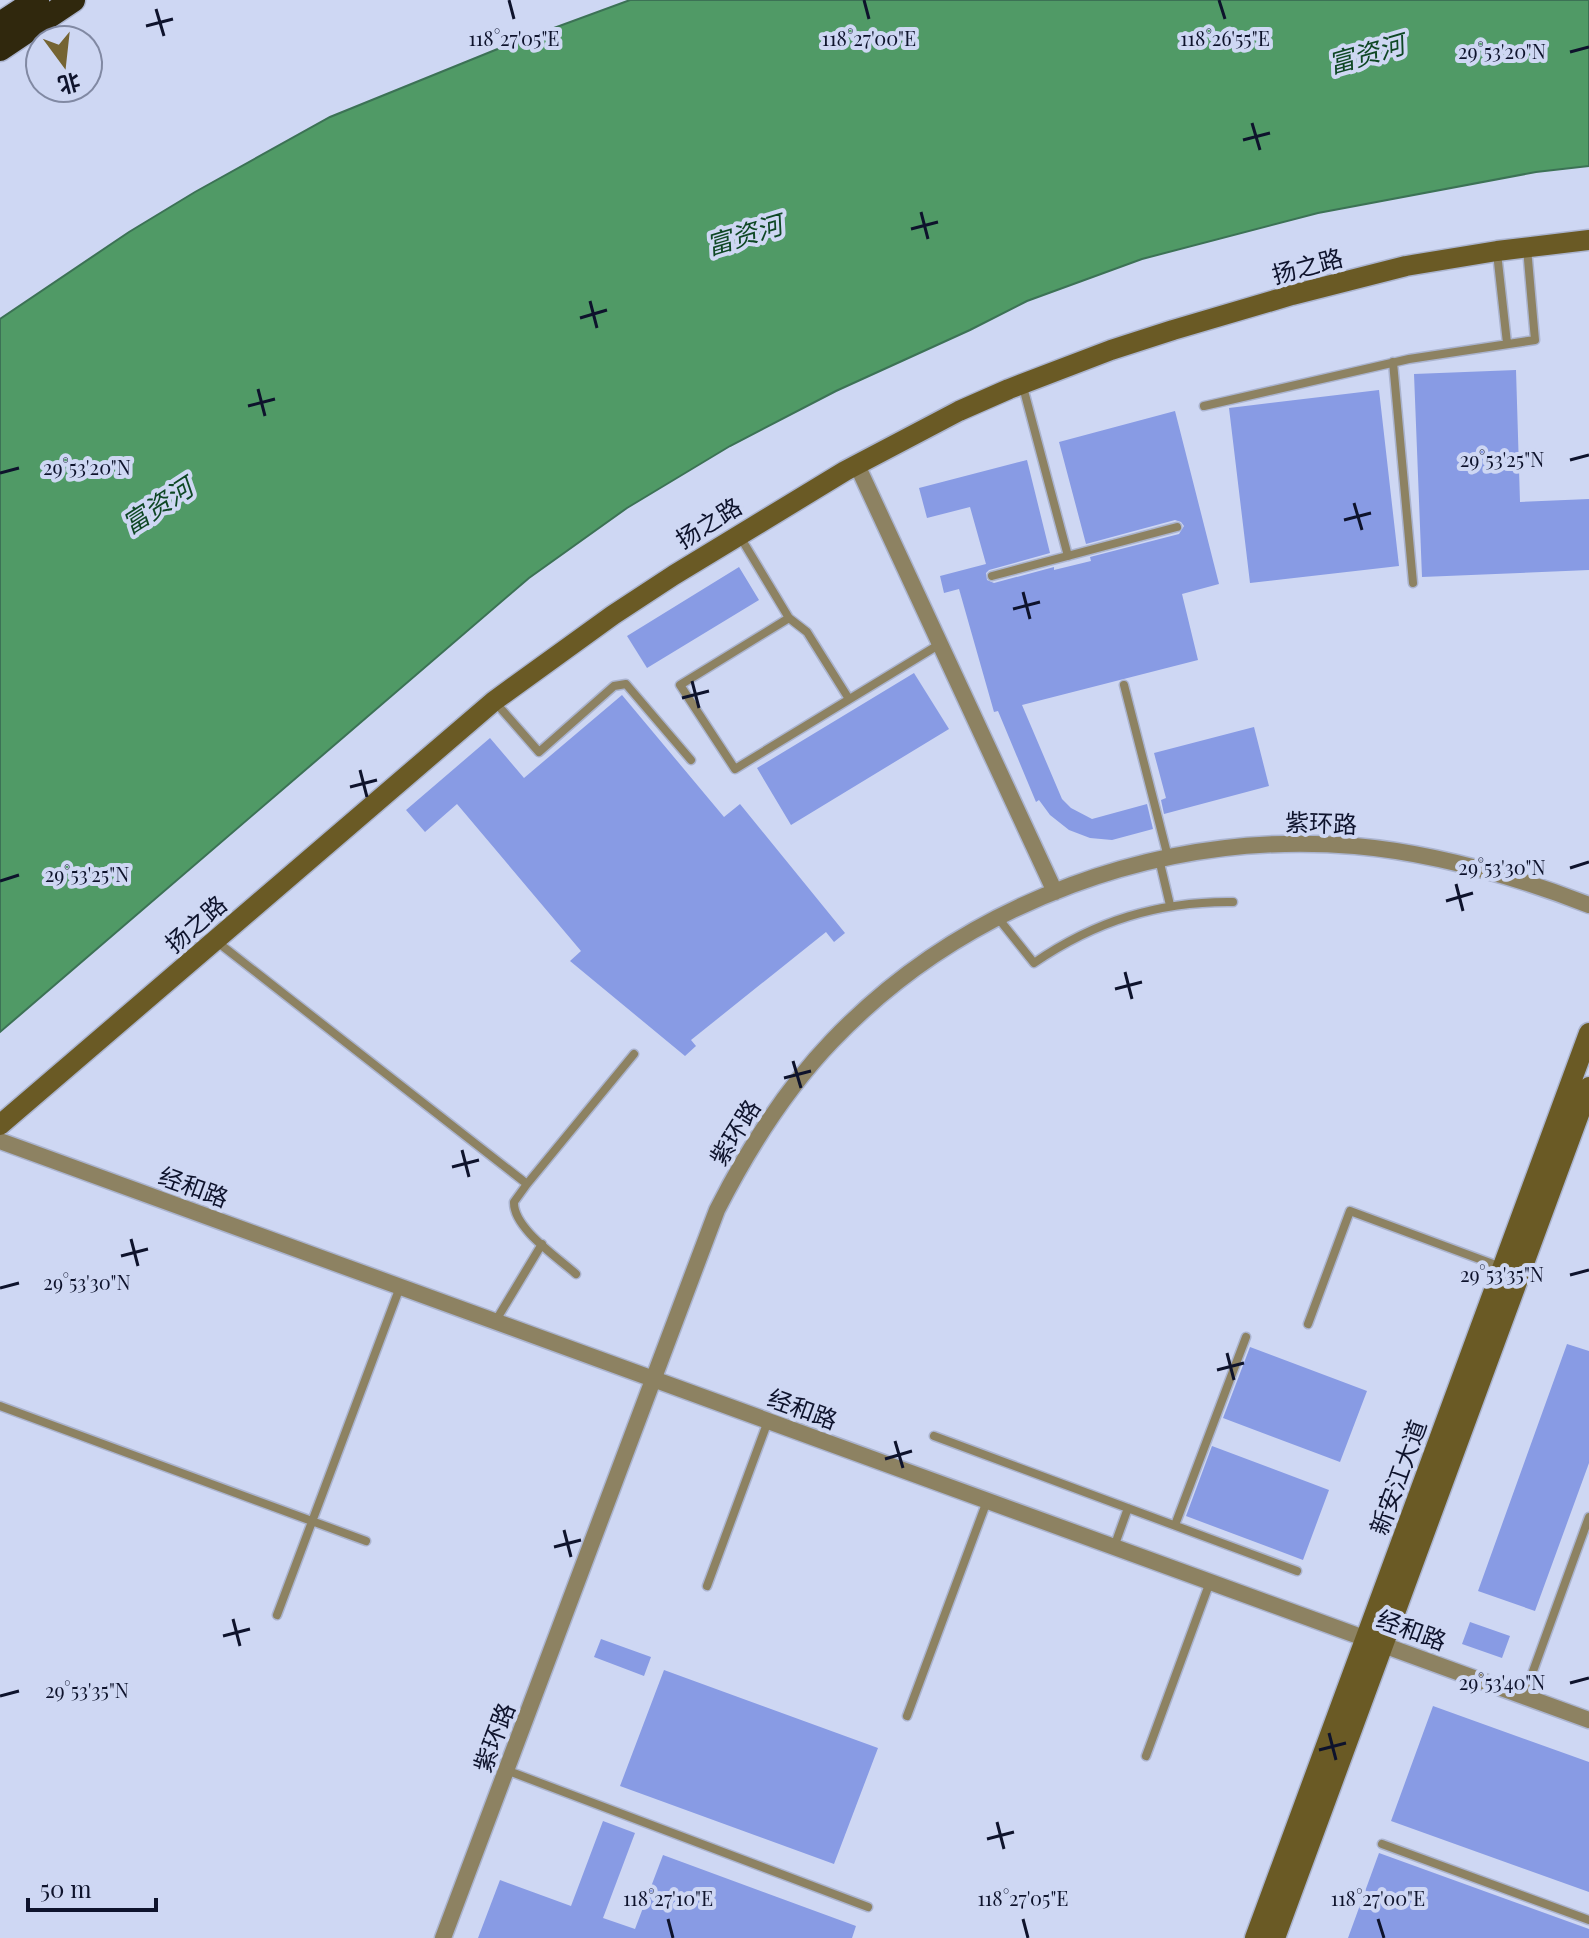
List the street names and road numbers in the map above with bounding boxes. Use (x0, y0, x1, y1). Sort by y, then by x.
street label: 扬之路 (1268, 240, 1346, 290)
street label: 扬之路 (669, 489, 747, 555)
street label: 紫环路 (1284, 805, 1358, 839)
street label: 扬之路 (157, 887, 233, 959)
street label: 紫环路 (701, 1093, 767, 1171)
street label: 经和路 (155, 1159, 233, 1213)
street label: 经和路 (764, 1381, 842, 1435)
street label: 新安江大道 (1361, 1415, 1433, 1539)
street label: 经和路 (1373, 1602, 1451, 1656)
street label: 紫环路 (465, 1698, 521, 1776)

